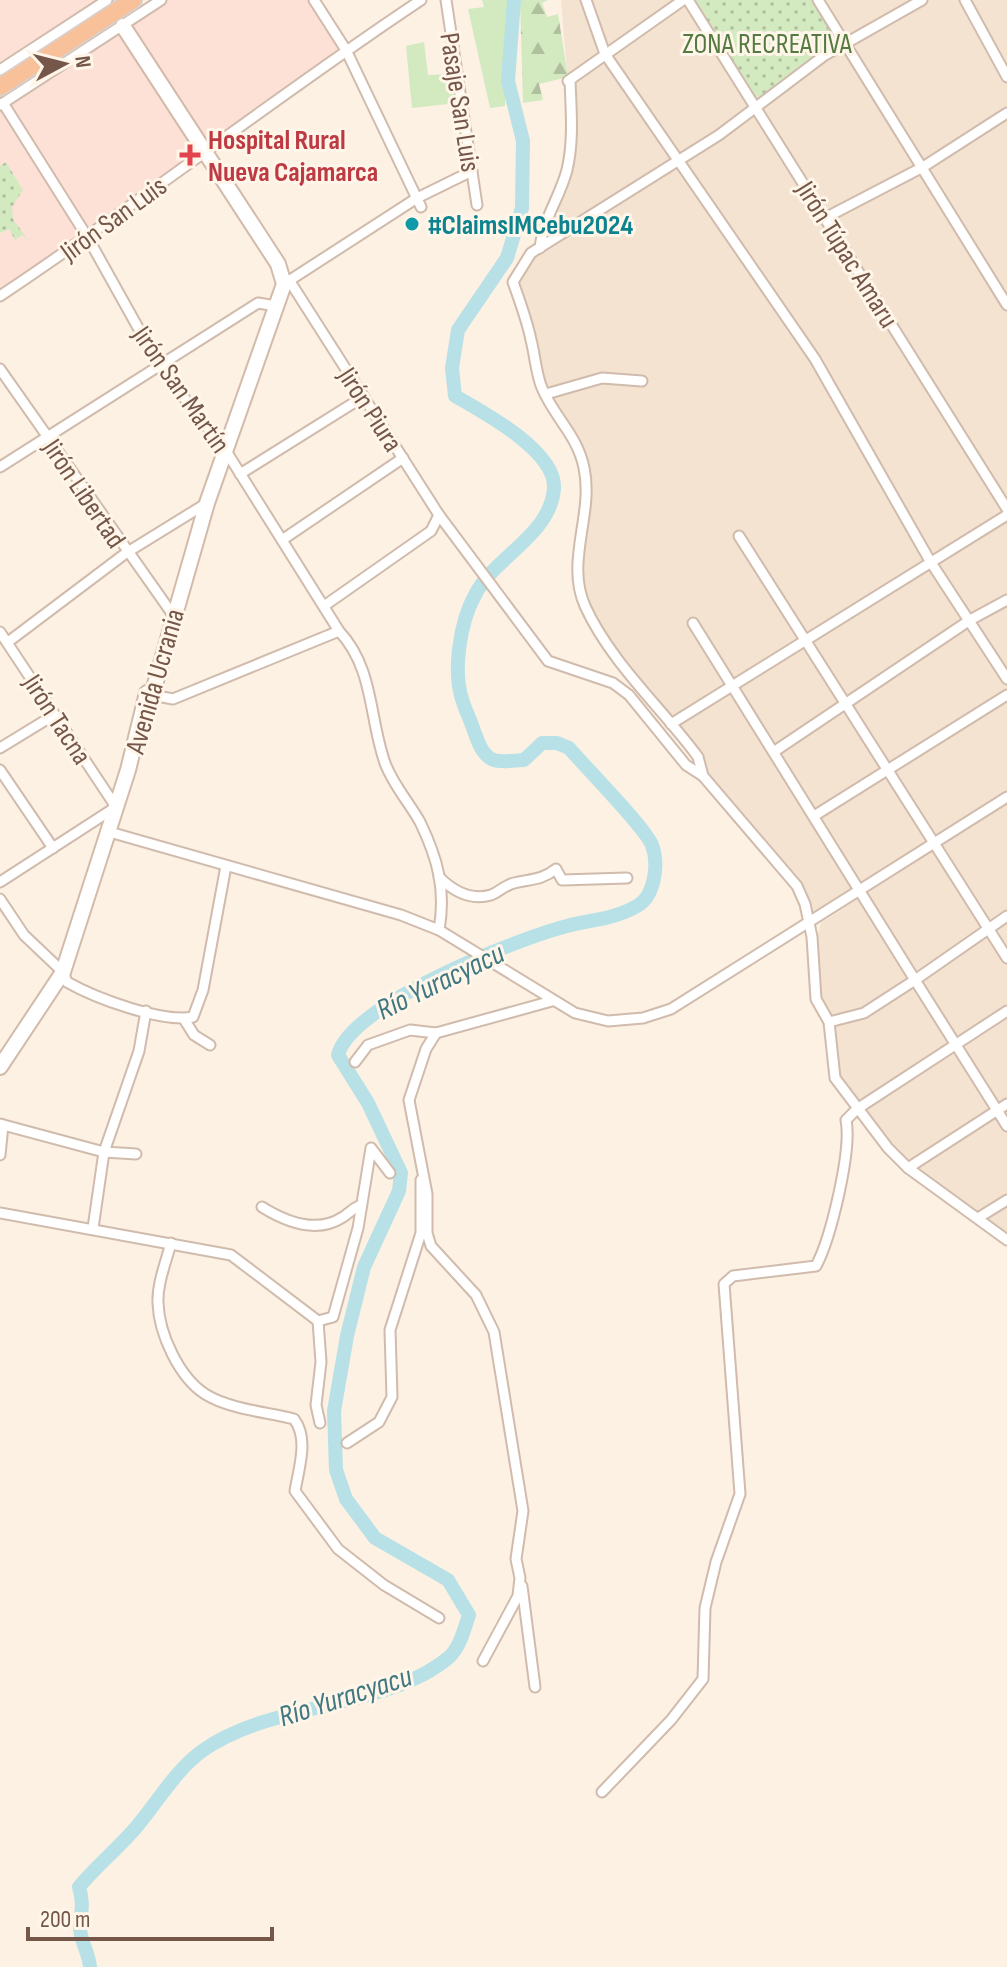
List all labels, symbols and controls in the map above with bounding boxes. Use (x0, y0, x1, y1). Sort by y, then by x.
north arrow (24, 24, 104, 104)
park label: ZONA RECREATIVA (682, 28, 853, 61)
street label: Pasaje San Luis (432, 30, 487, 174)
text: N (68, 54, 96, 69)
place label: Hospital Rural Nueva Cajamarca (208, 124, 378, 189)
marker: Hospital Rural Nueva Cajamarca (179, 144, 201, 166)
street label: Jirón San Luis (54, 170, 173, 269)
street label: Jirón Túpac Amaru (788, 175, 905, 334)
place label: #ClaimsIMCebu2024 (428, 209, 633, 242)
marker: #ClaimsIMCebu2024 (403, 215, 421, 233)
street label: Jirón San Martín (124, 319, 237, 460)
street label: Jirón Piura (330, 361, 409, 458)
street label: Jirón Libertad (35, 432, 132, 555)
street label: Avenida Ucrania (119, 605, 192, 758)
street label: Jirón Tacna (15, 668, 98, 771)
water label: Río Yuracyacu (371, 935, 511, 1028)
water label: Río Yuracyacu (274, 1658, 417, 1735)
scale bar (28, 1891, 272, 1941)
text: 200 m (40, 1905, 91, 1934)

